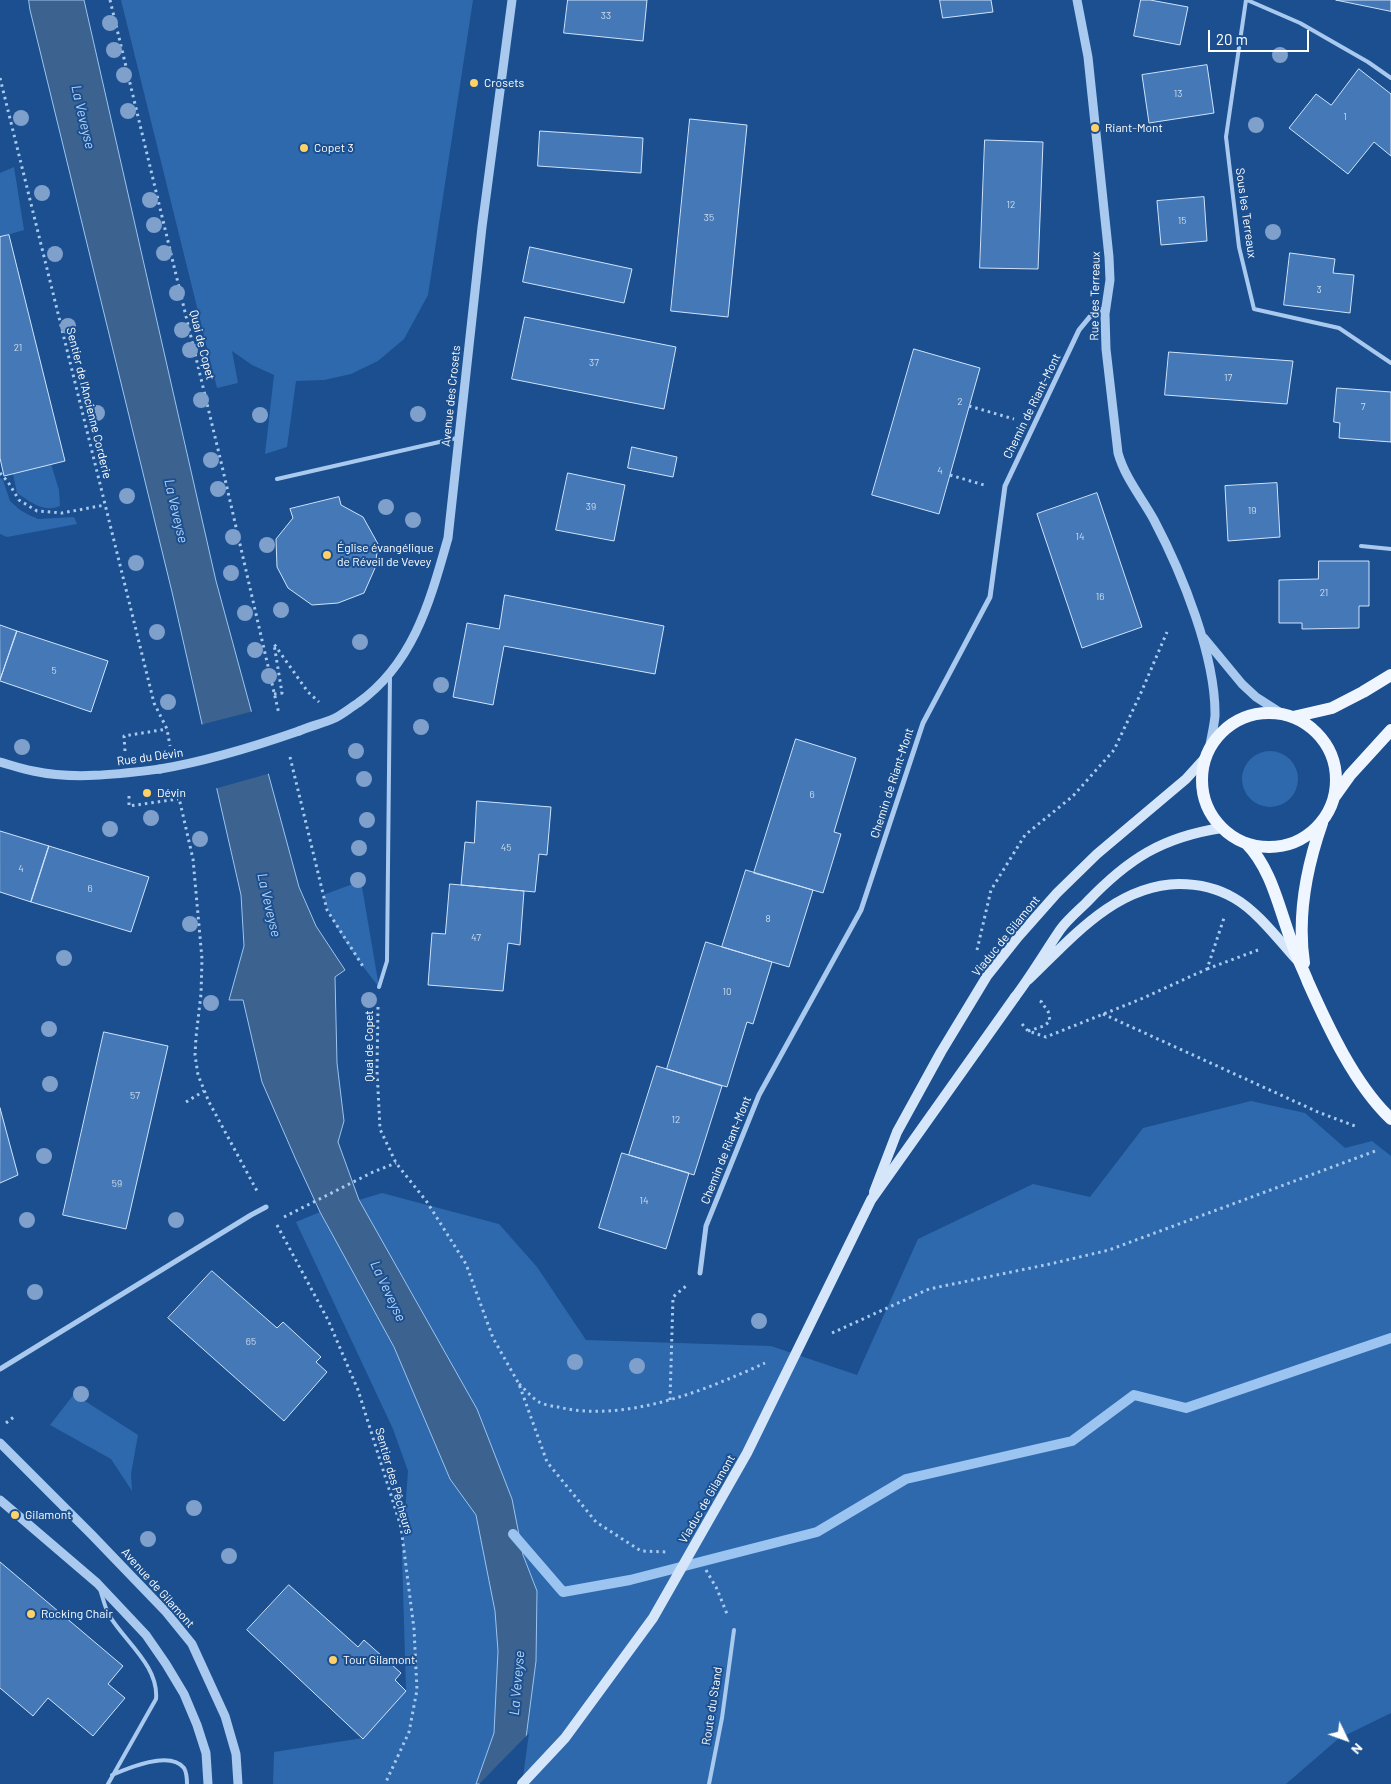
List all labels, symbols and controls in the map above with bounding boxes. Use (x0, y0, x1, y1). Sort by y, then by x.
house number: 33 (601, 10, 611, 22)
scale bar (1211, 20, 1312, 52)
text: 20 m (1216, 30, 1248, 48)
place label: Crosets (484, 76, 524, 90)
marker: Crosets (468, 77, 480, 89)
water label: La Veveyse (67, 83, 99, 151)
house number: 13 (1174, 88, 1182, 100)
house number: 1 (1343, 111, 1347, 123)
place label: Riant-Mont (1105, 121, 1163, 135)
marker: Riant-Mont (1089, 122, 1101, 134)
place label: Copet 3 (314, 141, 354, 155)
marker: Copet 3 (298, 142, 310, 154)
street label: Sous les Terreaux (1233, 167, 1259, 259)
house number: 12 (1007, 199, 1015, 211)
house number: 35 (704, 212, 714, 224)
house number: 15 (1178, 215, 1186, 227)
street label: Rue des Terreaux (1087, 251, 1103, 341)
house number: 3 (1316, 284, 1322, 296)
street label: Quai de Copet (186, 309, 218, 381)
street label: Sentier de l'Ancienne Corderie (63, 326, 115, 480)
house number: 21 (14, 342, 22, 354)
street label: Avenue des Crosets (439, 345, 463, 447)
street label: Chemin de Riant-Mont (1000, 351, 1064, 461)
house number: 37 (589, 357, 599, 369)
house number: 17 (1224, 372, 1232, 384)
house number: 2 (957, 396, 963, 408)
house number: 7 (1361, 401, 1365, 413)
house number: 4 (937, 465, 943, 477)
water label: La Veveyse (160, 477, 192, 545)
house number: 39 (586, 501, 596, 513)
house number: 19 (1248, 505, 1256, 517)
house number: 14 (1075, 531, 1085, 543)
place label: Église évangélique de Réveil de Vevey (337, 541, 434, 569)
marker: Église évangélique de Réveil de Vevey (321, 549, 333, 561)
house number: 21 (1320, 587, 1328, 599)
house number: 16 (1096, 591, 1104, 603)
house number: 5 (51, 665, 57, 677)
street label: Chemin de Riant-Mont (867, 726, 917, 840)
street label: Rue du Dévin (116, 745, 184, 769)
place label: Dévin (157, 786, 186, 800)
marker: Dévin (141, 787, 153, 799)
house number: 6 (809, 789, 815, 801)
house number: 45 (501, 842, 511, 854)
house number: 4 (18, 863, 24, 875)
water label: La Veveyse (253, 871, 285, 939)
house number: 6 (87, 883, 93, 895)
street label: Viaduc de Gilamont (969, 893, 1043, 979)
house number: 8 (765, 913, 771, 925)
house number: 47 (471, 932, 481, 944)
house number: 10 (722, 986, 732, 998)
street label: Quai de Copet (362, 1010, 376, 1082)
house number: 57 (130, 1090, 140, 1102)
street label: Chemin de Riant-Mont (698, 1094, 754, 1206)
house number: 12 (672, 1114, 680, 1126)
house number: 59 (112, 1178, 122, 1190)
house number: 14 (639, 1195, 649, 1207)
water label: La Veveyse (367, 1258, 409, 1324)
house number: 65 (246, 1336, 256, 1348)
street label: Sentier des Pêcheurs (372, 1426, 416, 1536)
street label: Viaduc de Gilamont (676, 1452, 738, 1546)
place label: Gilamont (25, 1508, 72, 1522)
marker: Gilamont (9, 1509, 21, 1521)
street label: Avenue de Gilamont (118, 1545, 198, 1631)
place label: Rocking Chair (41, 1607, 113, 1621)
marker: Rocking Chair (25, 1608, 37, 1620)
water label: La Veveyse (506, 1650, 528, 1716)
place label: Tour Gilamont (343, 1653, 415, 1667)
marker: Tour Gilamont (327, 1654, 339, 1666)
street label: Route du Stand (699, 1666, 725, 1746)
north arrow (1321, 1714, 1371, 1764)
text: N (1348, 1740, 1367, 1759)

